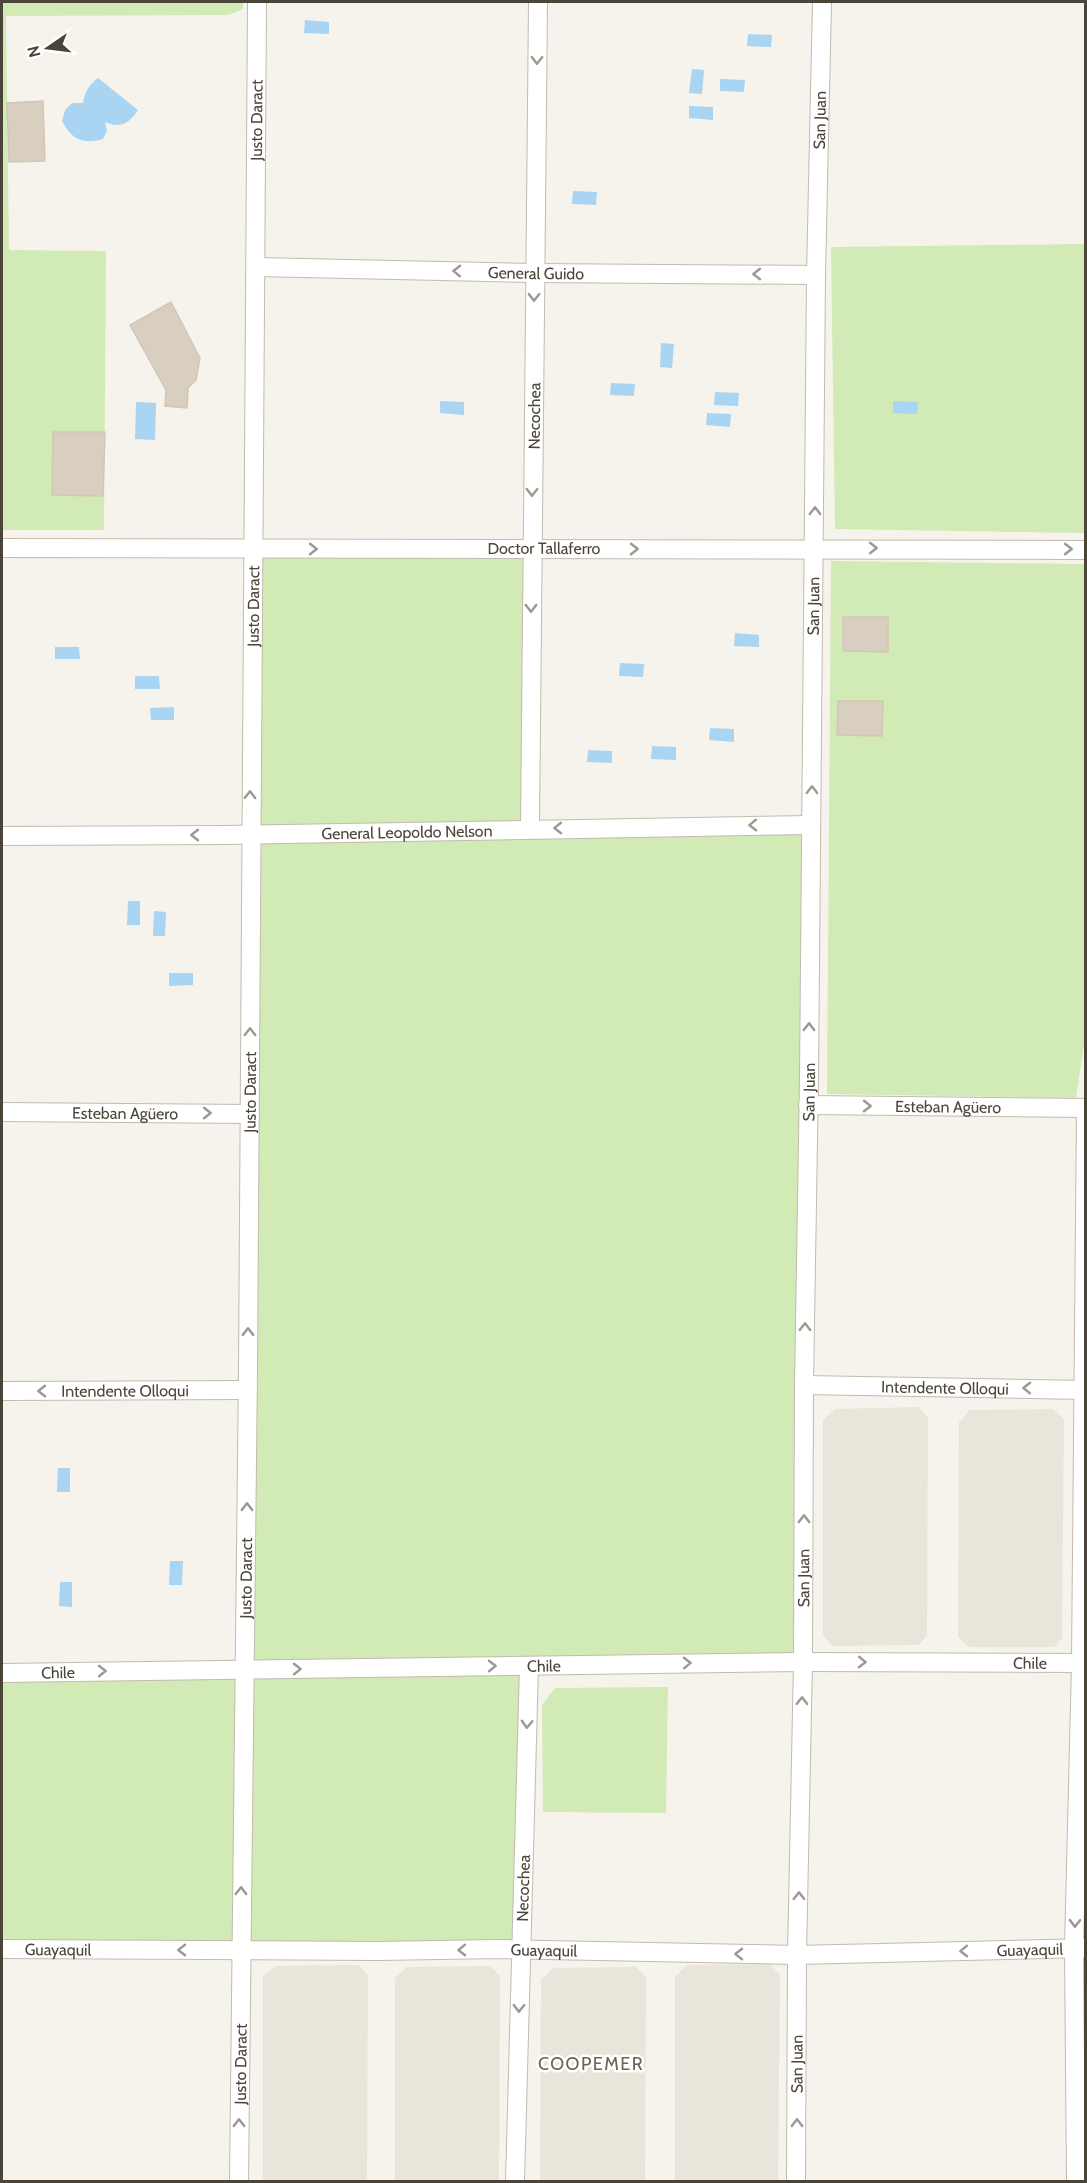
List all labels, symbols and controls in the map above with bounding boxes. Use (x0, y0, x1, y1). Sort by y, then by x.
north arrow (18, 18, 78, 78)
text: N (23, 44, 45, 59)
one-way arrow (531, 55, 543, 64)
street label: Justo Daract (246, 79, 266, 162)
street label: San Juan (809, 91, 830, 150)
street label: General Guido (488, 263, 584, 283)
one-way arrow (453, 265, 462, 277)
one-way arrow (753, 268, 762, 280)
one-way arrow (528, 292, 540, 301)
street label: Necochea (524, 382, 544, 450)
one-way arrow (526, 487, 538, 496)
one-way arrow (809, 506, 821, 515)
street label: Doctor Tallaferro (488, 538, 601, 557)
one-way arrow (868, 542, 877, 554)
one-way arrow (308, 543, 317, 555)
one-way arrow (629, 543, 638, 555)
one-way arrow (1063, 543, 1072, 556)
street label: Justo Daract (243, 565, 263, 648)
street label: San Juan (803, 577, 823, 635)
one-way arrow (525, 603, 537, 612)
one-way arrow (806, 785, 818, 794)
one-way arrow (244, 790, 257, 799)
one-way arrow (748, 819, 757, 832)
street label: General Leopoldo Nelson (321, 821, 493, 843)
one-way arrow (553, 822, 562, 834)
one-way arrow (190, 829, 199, 841)
one-way arrow (803, 1022, 816, 1031)
one-way arrow (244, 1027, 256, 1036)
street label: Justo Daract (240, 1051, 260, 1134)
street label: San Juan (799, 1063, 819, 1122)
street label: Esteban Agüero (895, 1096, 1001, 1117)
one-way arrow (862, 1099, 871, 1112)
street label: Esteban Agüero (72, 1103, 178, 1123)
one-way arrow (202, 1107, 211, 1119)
one-way arrow (798, 1322, 811, 1331)
one-way arrow (242, 1327, 254, 1336)
street label: Intendente Olloqui (881, 1377, 1009, 1398)
street label: Intendente Olloqui (61, 1381, 189, 1400)
one-way arrow (1023, 1382, 1032, 1395)
one-way arrow (38, 1385, 47, 1397)
one-way arrow (241, 1503, 253, 1512)
one-way arrow (798, 1515, 810, 1524)
street label: Justo Daract (236, 1537, 256, 1620)
street label: San Juan (794, 1549, 813, 1607)
street label: Chile (1013, 1653, 1047, 1672)
street label: Chile (527, 1656, 561, 1675)
one-way arrow (857, 1656, 866, 1669)
one-way arrow (682, 1657, 691, 1670)
one-way arrow (487, 1660, 496, 1673)
street label: Chile (41, 1662, 75, 1682)
one-way arrow (292, 1663, 301, 1675)
one-way arrow (97, 1665, 106, 1677)
one-way arrow (796, 1697, 809, 1706)
one-way arrow (521, 1720, 534, 1729)
street label: Necochea (513, 1854, 533, 1922)
one-way arrow (235, 1887, 248, 1896)
one-way arrow (792, 1892, 805, 1901)
one-way arrow (1069, 1918, 1081, 1927)
street label: Guayaquil (996, 1939, 1064, 1960)
street label: Guayaquil (25, 1940, 92, 1959)
street label: Guayaquil (510, 1940, 578, 1960)
one-way arrow (458, 1943, 467, 1956)
one-way arrow (177, 1944, 186, 1956)
one-way arrow (960, 1945, 969, 1957)
one-way arrow (734, 1947, 743, 1960)
one-way arrow (513, 2003, 526, 2012)
street label: Justo Daract (230, 2023, 250, 2106)
street label: San Juan (787, 2035, 806, 2093)
district label: COOPEMER (538, 2053, 644, 2075)
one-way arrow (233, 2119, 245, 2128)
one-way arrow (791, 2119, 803, 2128)

